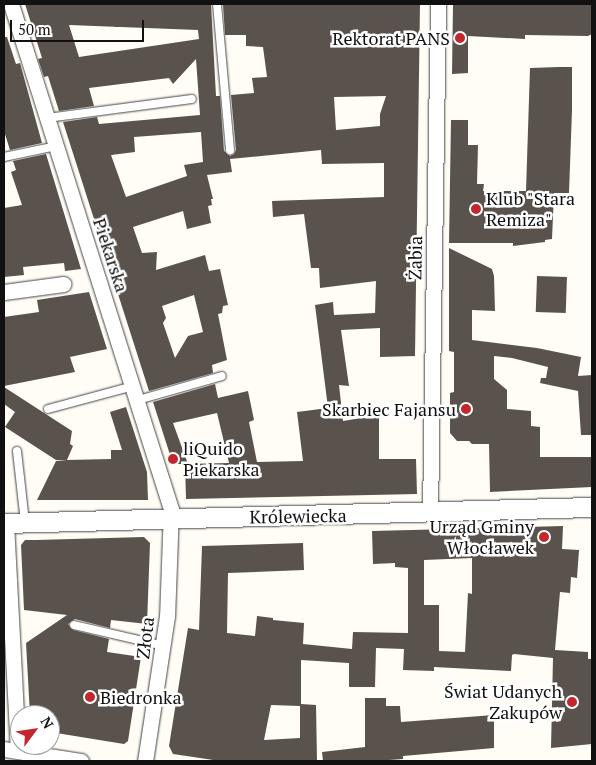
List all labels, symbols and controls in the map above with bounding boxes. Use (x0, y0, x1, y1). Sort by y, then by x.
scale bar (12, 10, 146, 42)
text: 50 m (18, 19, 51, 39)
place label: Rektorat PANS (332, 27, 450, 49)
marker: Rektorat PANS (454, 32, 466, 44)
place label: Klub "Stara Remiza" (486, 188, 576, 230)
marker: Klub "Stara Remiza" (470, 203, 482, 215)
street label: Piekarska (89, 215, 133, 295)
street label: Żabia (404, 236, 426, 280)
place label: Skarbiec Fajansu (322, 398, 456, 420)
marker: Skarbiec Fajansu (460, 403, 472, 415)
place label: liQuido Piekarska (183, 438, 260, 480)
marker: liQuido Piekarska (167, 453, 179, 465)
street label: Królewiecka (249, 504, 347, 528)
place label: Urząd Gminy Włocławek (430, 516, 534, 558)
marker: Urząd Gminy Włocławek (538, 531, 550, 543)
street label: Złota (132, 616, 158, 660)
place label: Świat Udanych Zakupów (444, 681, 562, 724)
place label: Biedronka (100, 686, 181, 708)
marker: Biedronka (84, 691, 96, 703)
marker: Świat Udanych Zakupów (566, 696, 578, 708)
north arrow (10, 705, 60, 755)
text: N (37, 713, 58, 732)

